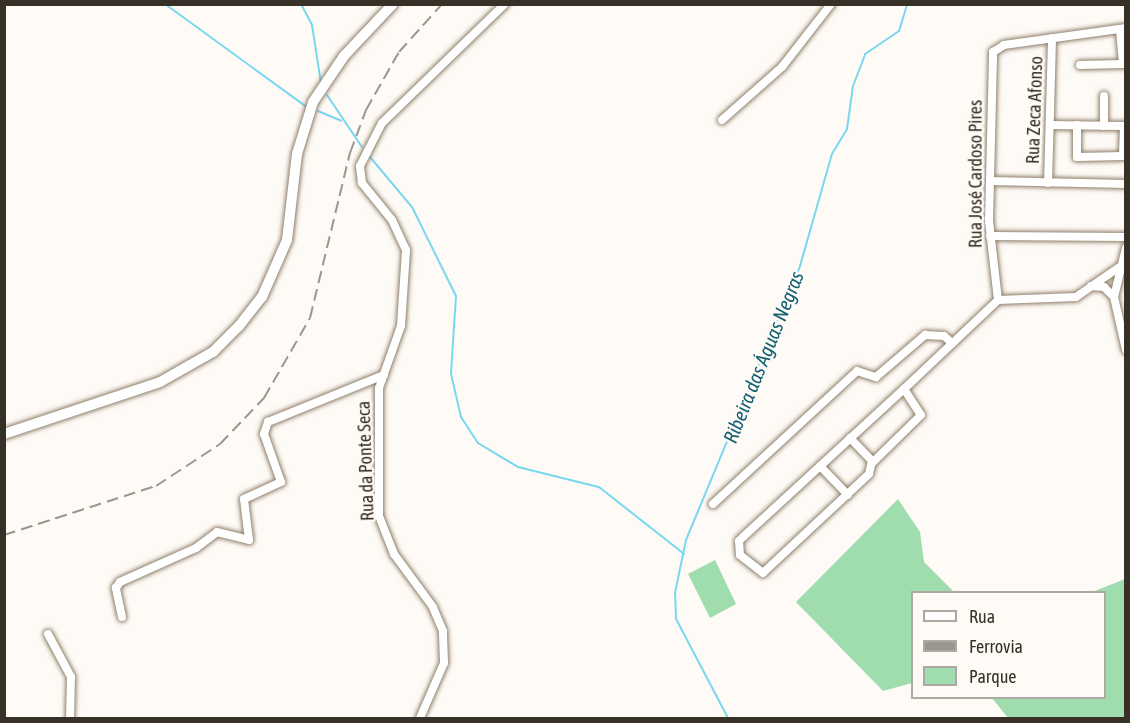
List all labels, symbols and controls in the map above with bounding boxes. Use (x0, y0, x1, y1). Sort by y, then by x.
street label: Rua Zeca Afonso (1022, 56, 1048, 164)
street label: Rua José Cardoso Pires (965, 100, 987, 248)
water label: Ribeira das Águas Negras (718, 268, 808, 446)
street label: Rua da Ponte Seca (353, 401, 379, 521)
legend (911, 591, 1106, 699)
text: Rua (969, 606, 995, 627)
text: Ferrovia (969, 636, 1023, 657)
text: Parque (969, 666, 1017, 687)

